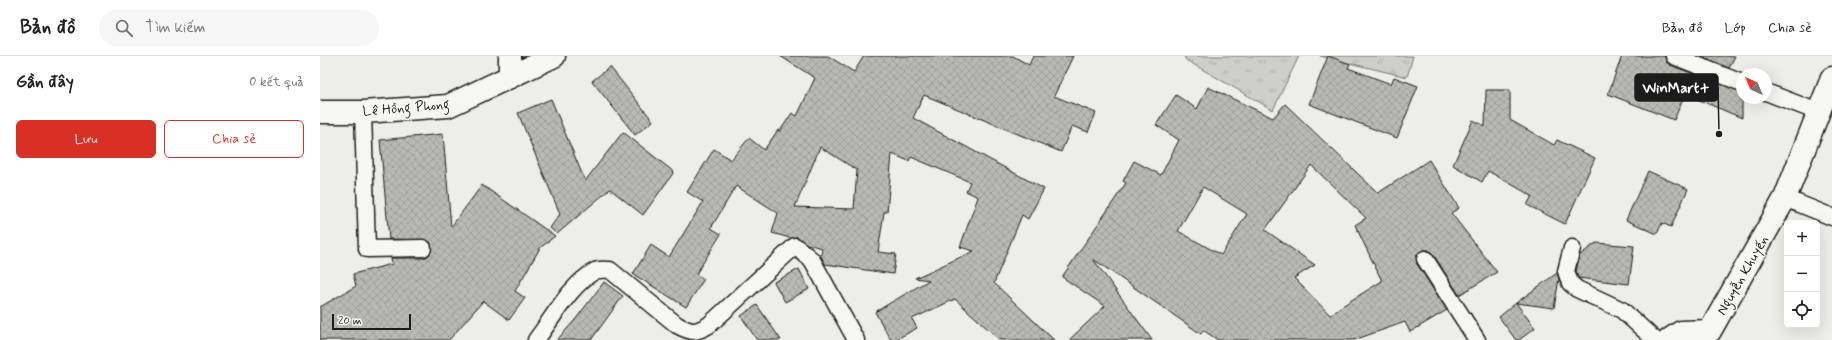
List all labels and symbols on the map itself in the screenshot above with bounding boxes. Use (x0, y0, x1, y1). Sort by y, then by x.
north arrow (1736, 68, 1772, 104)
callout: WinMart+ (1635, 74, 1718, 101)
text: WinMart+ (1641, 79, 1710, 99)
street label: Lê Hồng Phong (362, 95, 450, 123)
street label: Nguyễn Khuyến (1713, 232, 1775, 320)
scale bar (332, 312, 411, 331)

